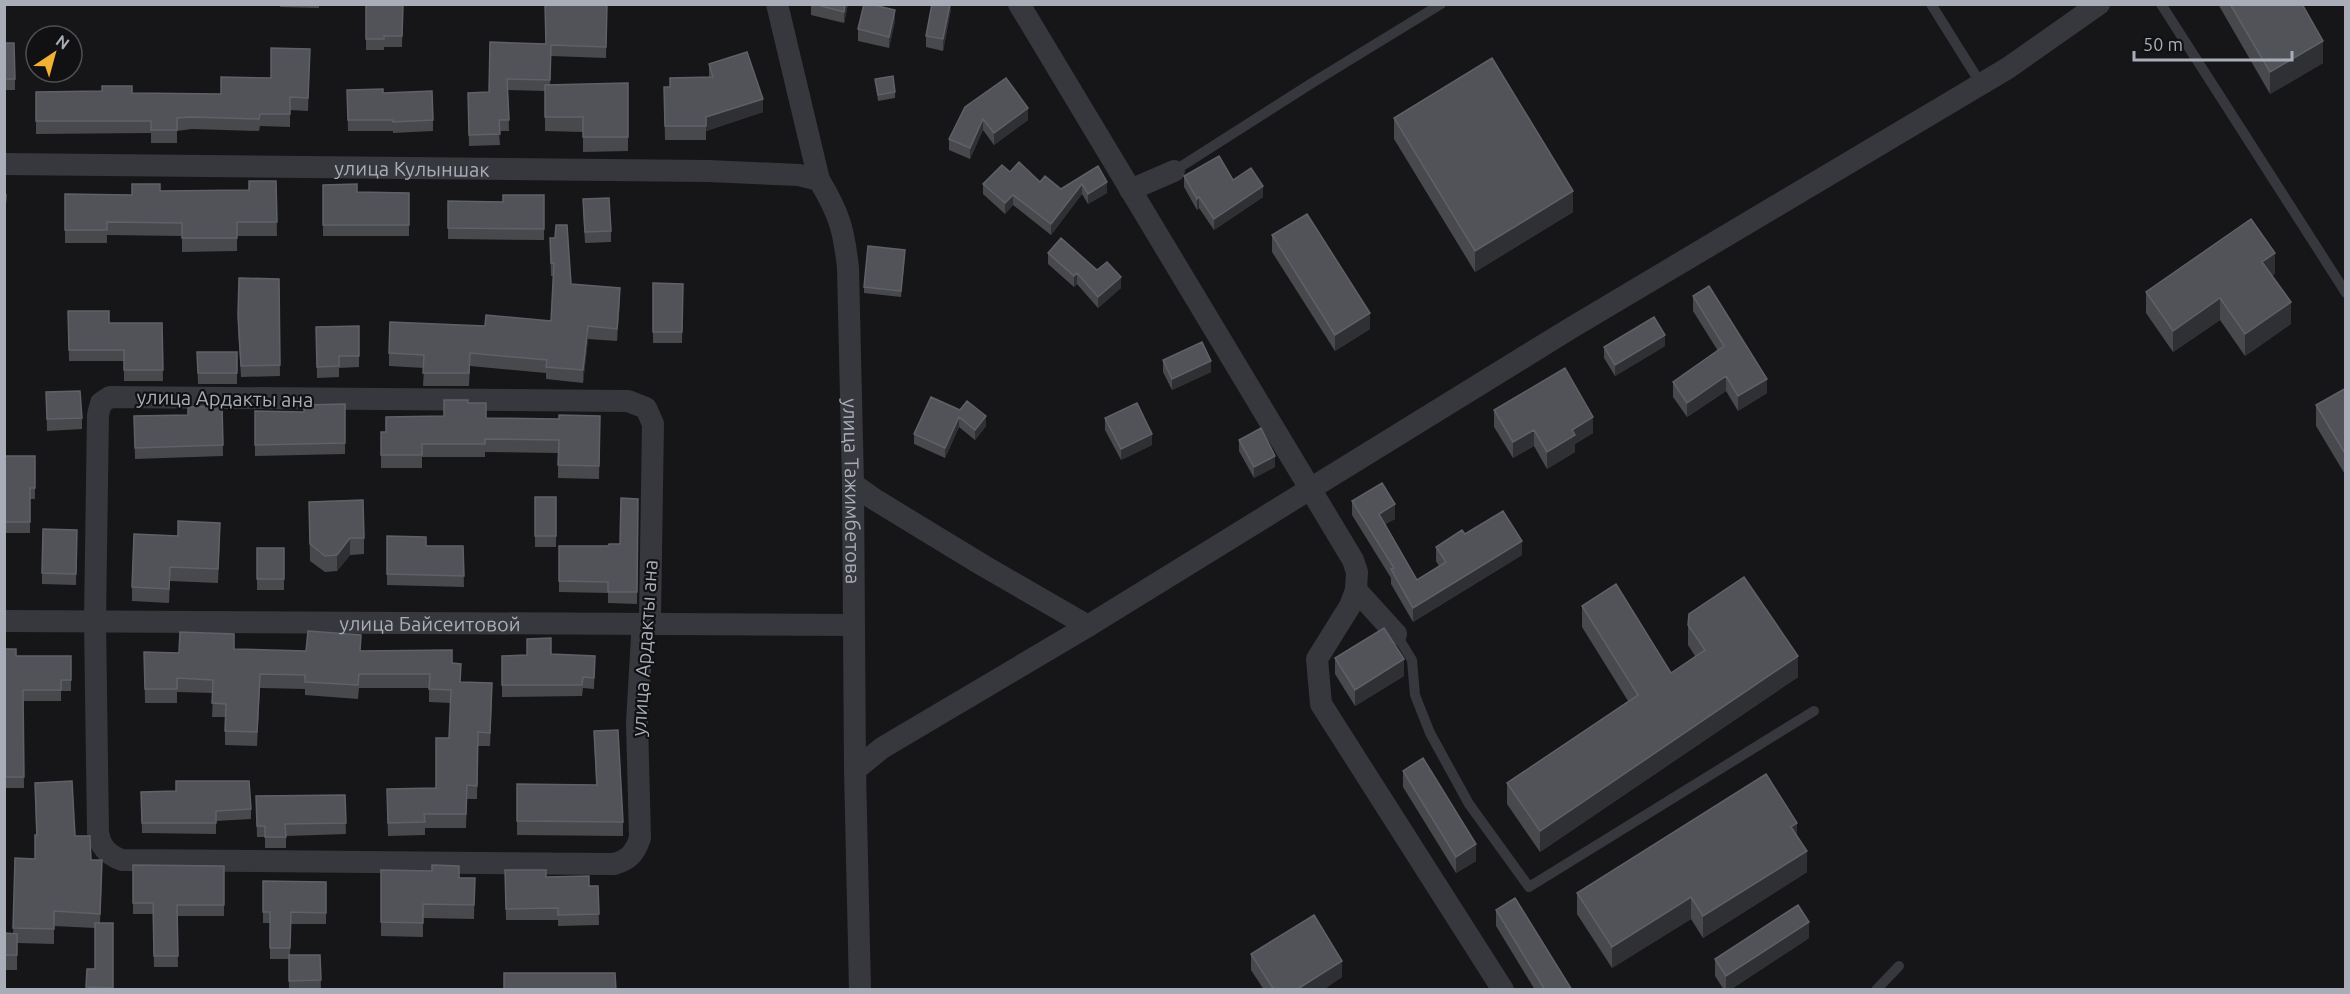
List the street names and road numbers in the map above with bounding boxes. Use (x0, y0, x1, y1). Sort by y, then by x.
street label: улица Кулыншак (334, 156, 490, 180)
street label: улица Ардакты ана (136, 385, 314, 411)
street label: улица Тажимбетова (840, 398, 865, 584)
street label: улица Ардакты ана (626, 559, 662, 737)
street label: улица Байсеитовой (339, 611, 521, 635)

